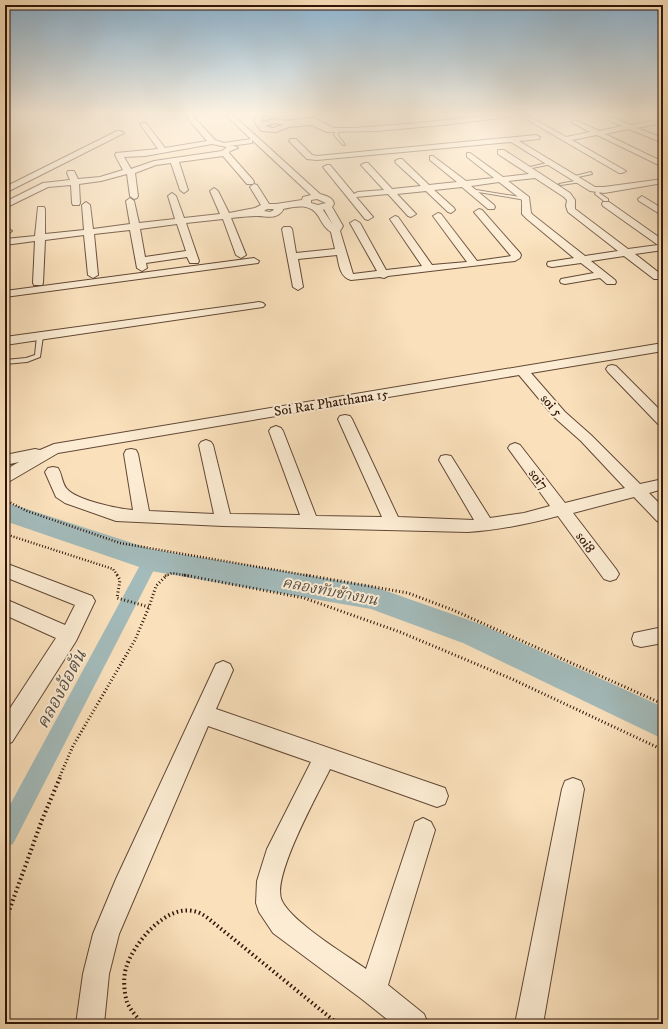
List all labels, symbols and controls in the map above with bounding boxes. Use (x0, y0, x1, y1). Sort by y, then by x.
street label: Soi Rat Phatthana 15 (273, 385, 390, 421)
street label: soi 5 (536, 390, 566, 421)
street label: soi7 (524, 465, 552, 494)
street label: soi8 (571, 528, 599, 557)
water label: คลองทับช้างบน (281, 573, 379, 610)
water label: คลองอ้อตัน (32, 646, 92, 733)

